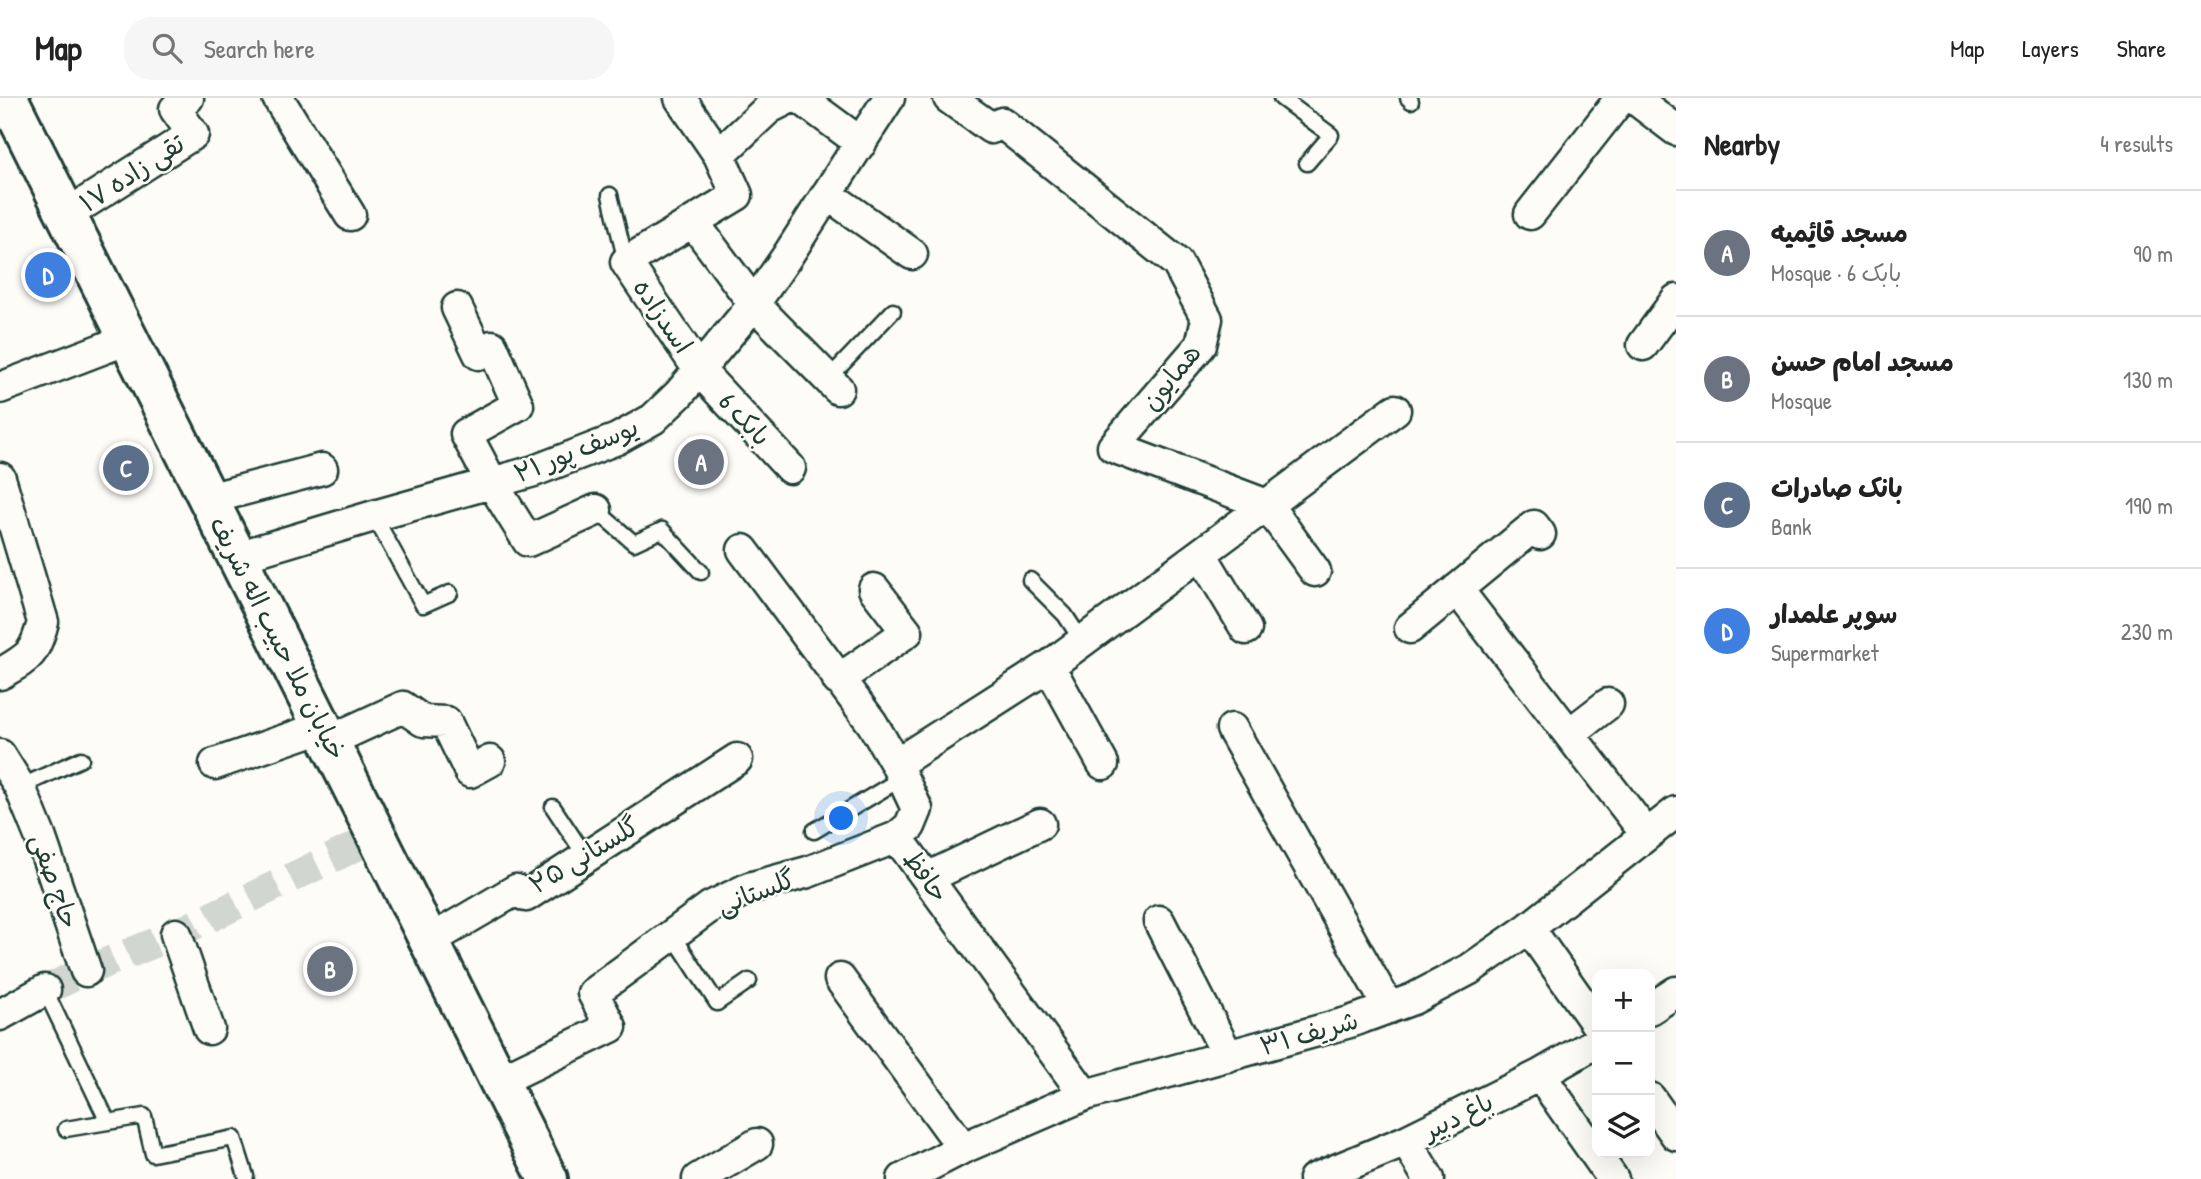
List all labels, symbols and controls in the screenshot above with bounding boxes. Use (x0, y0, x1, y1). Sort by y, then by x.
search box (124, 17, 614, 80)
text: Map (35, 26, 82, 70)
icon: search (148, 29, 186, 67)
text: Search here (204, 31, 315, 66)
text: Map (1950, 32, 1984, 64)
text: Layers (2022, 32, 2079, 64)
text: Share (2117, 32, 2166, 64)
text: Nearby (1704, 124, 1780, 164)
street label: تقی زاده ۱۷ (72, 125, 191, 220)
text: 4 results (2100, 128, 2173, 159)
text: مسجد قایٔمیه (1771, 215, 1908, 250)
text: A (1721, 238, 1733, 269)
text: 90 m (2133, 238, 2173, 269)
pin: D (25, 249, 71, 301)
text: Mosque · بابک 6 (1771, 257, 1901, 288)
street label: اسدزاده (626, 272, 701, 360)
street label: همایون (1133, 336, 1208, 418)
text: مسجد امام حسن (1771, 344, 1954, 379)
text: B (1721, 364, 1733, 395)
text: 130 m (2123, 364, 2173, 395)
street label: بابک 6 (712, 384, 779, 453)
text: Mosque (1771, 385, 1832, 416)
street label: یوسف پور ۲۱ (508, 409, 643, 490)
pin: A (678, 436, 724, 488)
pin: C (103, 442, 149, 494)
text: بانک صادرات (1771, 470, 1903, 505)
text: C (1721, 490, 1733, 521)
text: 190 m (2125, 490, 2173, 521)
street label: خیابان ملا حبیب اله شریف (202, 510, 355, 765)
text: Bank (1771, 511, 1812, 542)
text: سوپر علمدار (1771, 596, 1897, 631)
text: D (1722, 616, 1732, 647)
text: 230 m (2121, 616, 2173, 647)
text: Supermarket (1771, 637, 1879, 668)
your location (824, 801, 858, 835)
street label: گلستانی ۲۵ (522, 808, 645, 901)
street label: حاج صفی (22, 829, 88, 933)
street label: حافظ (895, 842, 957, 909)
street label: گلستانی (712, 861, 800, 922)
pin: B (307, 943, 353, 995)
map controls (1592, 969, 1655, 1158)
button: + (1592, 969, 1655, 1032)
street label: شریف ۳۱ (1256, 1002, 1362, 1063)
button: − (1592, 1032, 1655, 1095)
street label: باغ دبیر (1415, 1083, 1499, 1149)
button: layers (1592, 1095, 1655, 1158)

